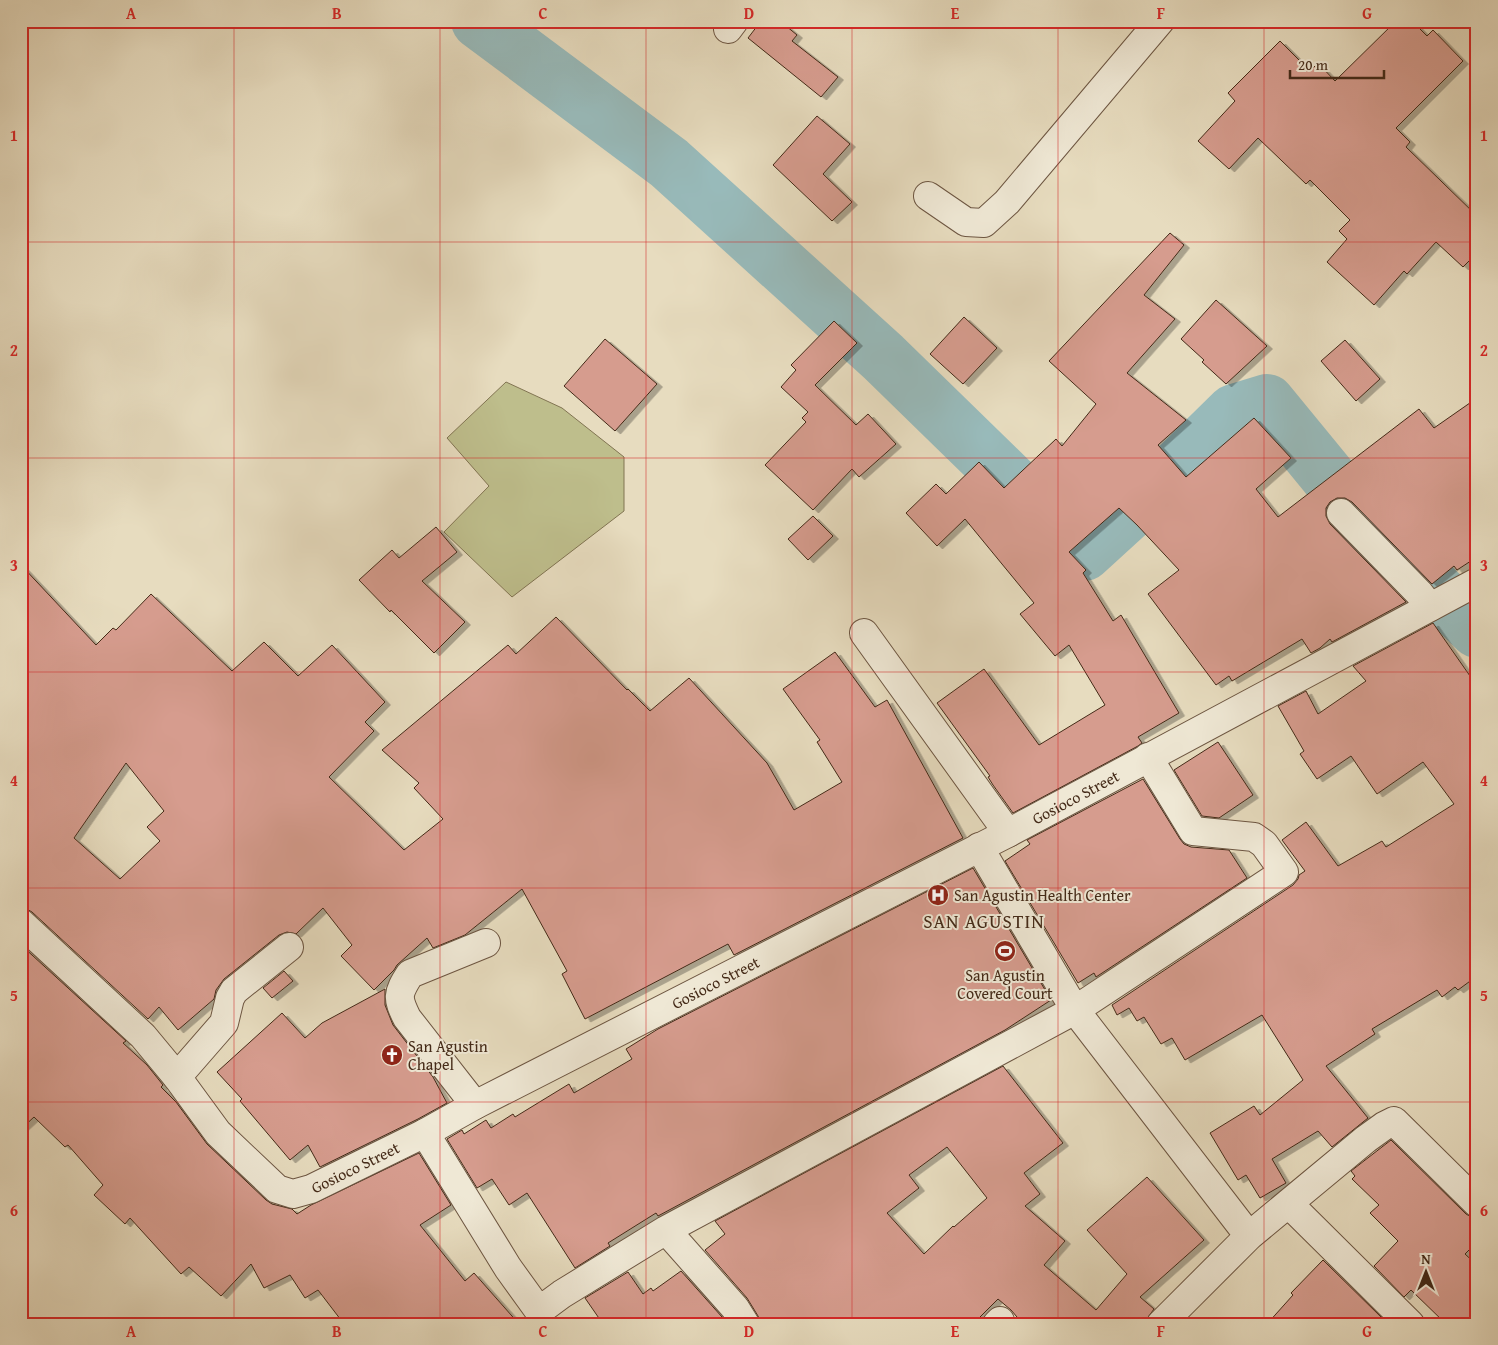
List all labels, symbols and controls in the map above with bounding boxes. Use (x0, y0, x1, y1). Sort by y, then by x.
text: A (126, 1, 137, 25)
text: B (332, 1, 342, 25)
text: C (538, 1, 548, 25)
text: D (744, 1, 754, 25)
text: E (951, 1, 960, 25)
text: F (1157, 1, 1165, 25)
text: G (1362, 1, 1372, 25)
scale bar (1290, 48, 1384, 80)
text: 20 m (1298, 54, 1329, 75)
text: 1 (10, 123, 18, 147)
text: 1 (1480, 123, 1488, 147)
text: 2 (10, 338, 18, 362)
text: 2 (1480, 338, 1488, 362)
text: 3 (10, 553, 18, 577)
text: 3 (1480, 553, 1488, 577)
street label: Gosioco Street (1028, 764, 1124, 830)
text: 4 (10, 768, 18, 792)
text: 4 (1480, 768, 1488, 792)
hospital icon: San Agustin Health Center (926, 883, 950, 907)
place label: San Agustin Health Center (954, 883, 1131, 907)
district label: SAN AGUSTIN (923, 907, 1045, 935)
sports icon: San Agustin Covered Court (993, 939, 1017, 963)
street label: Gosioco Street (667, 950, 764, 1015)
place label: San Agustin Covered Court (957, 963, 1053, 1005)
text: 5 (10, 983, 18, 1007)
text: 5 (1480, 983, 1488, 1007)
place label: San Agustin Chapel (408, 1034, 488, 1076)
church icon: San Agustin Chapel (380, 1043, 404, 1067)
street label: Gosioco Street (307, 1135, 404, 1199)
text: 6 (10, 1198, 18, 1222)
text: 6 (1480, 1198, 1488, 1222)
north arrow (1400, 1248, 1450, 1298)
text: N (1421, 1249, 1431, 1269)
text: A (126, 1319, 137, 1343)
text: B (332, 1319, 342, 1343)
text: C (538, 1319, 548, 1343)
text: D (744, 1319, 754, 1343)
text: E (951, 1319, 960, 1343)
text: F (1157, 1319, 1165, 1343)
text: G (1362, 1319, 1372, 1343)

